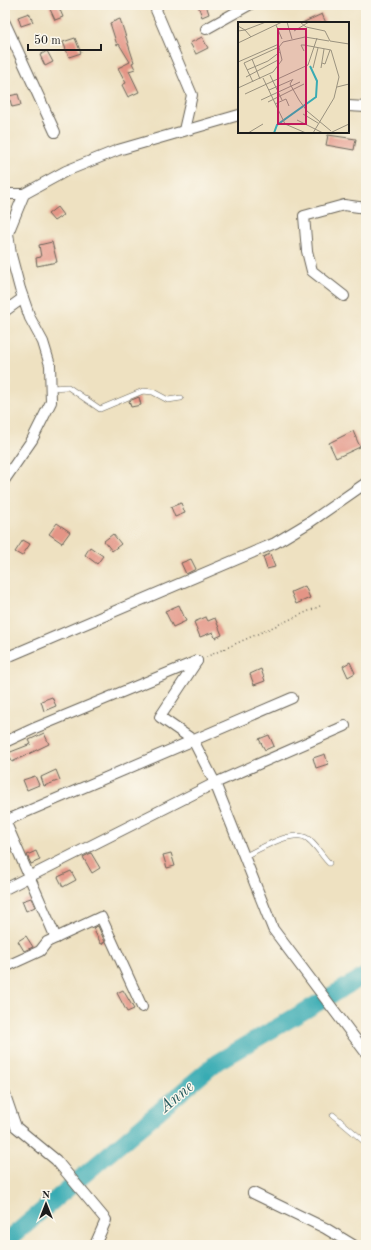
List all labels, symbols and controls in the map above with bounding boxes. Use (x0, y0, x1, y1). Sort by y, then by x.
inset map (238, 22, 349, 133)
scale bar (28, 26, 101, 52)
text: 50 m (34, 34, 61, 47)
water label: Anne (156, 1078, 197, 1117)
north arrow (26, 1184, 66, 1224)
text: N (42, 1190, 51, 1201)

